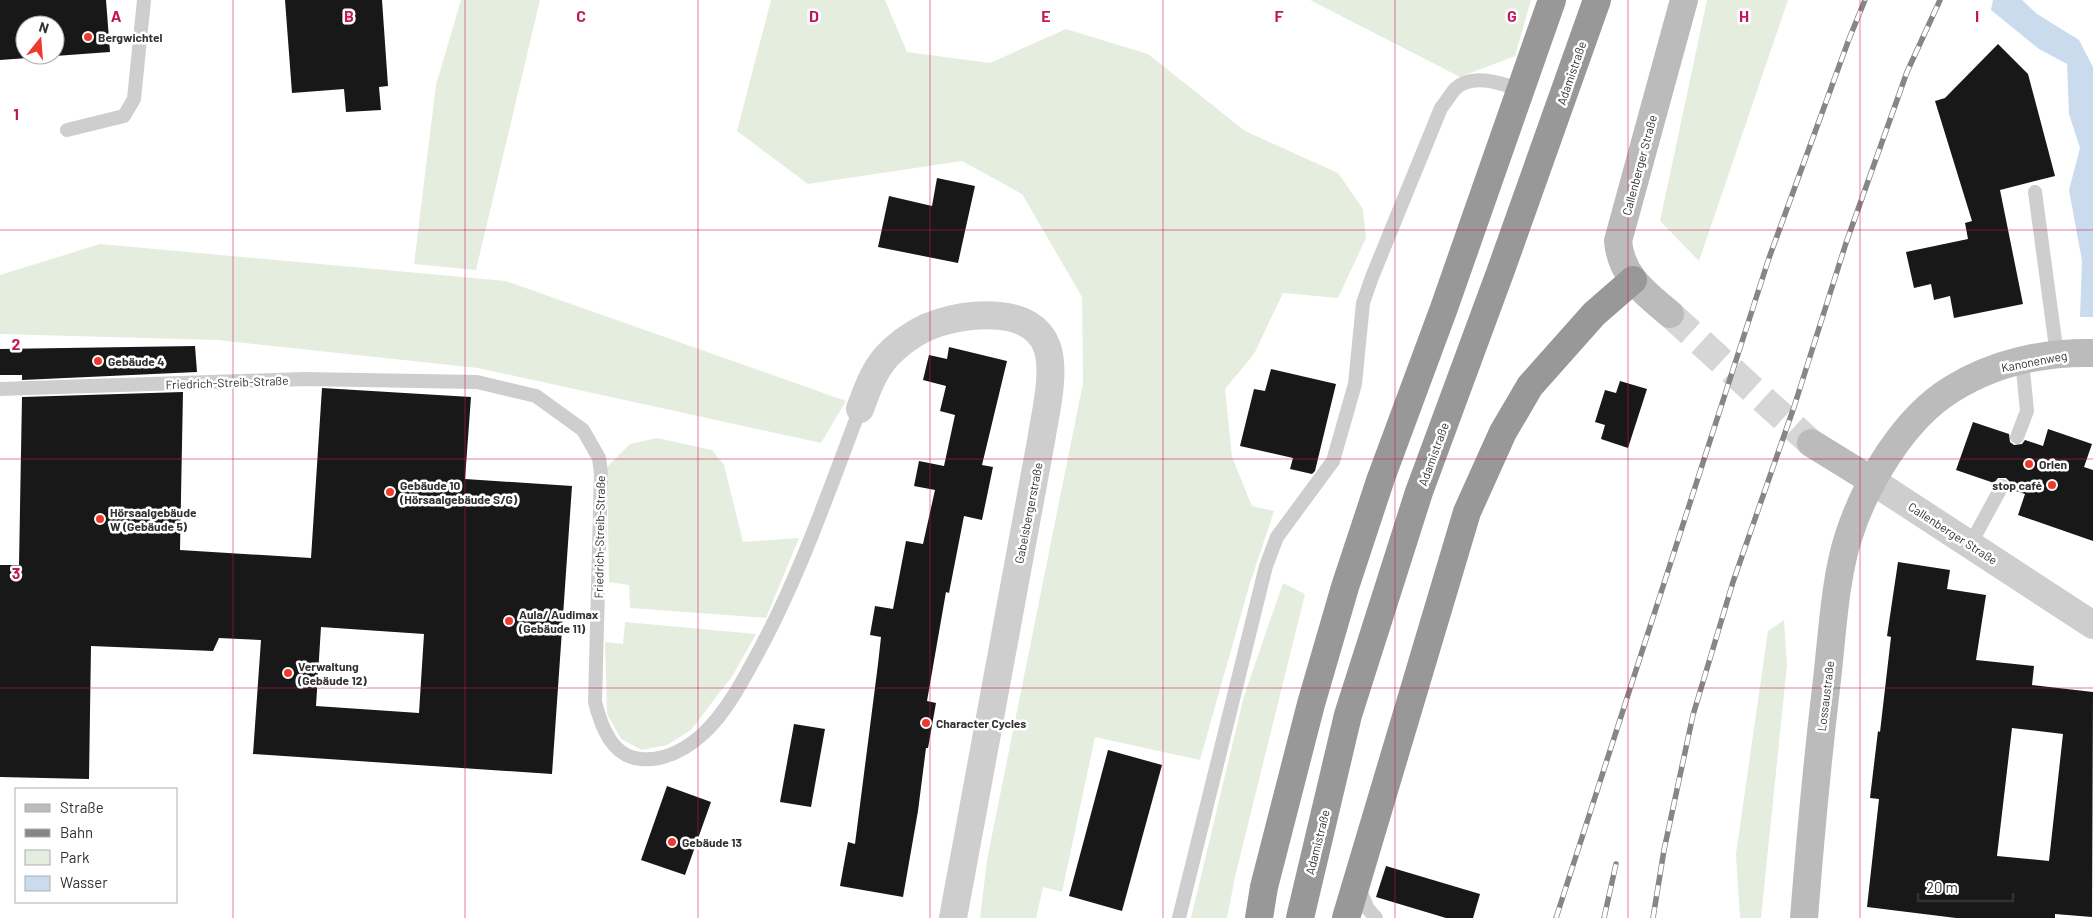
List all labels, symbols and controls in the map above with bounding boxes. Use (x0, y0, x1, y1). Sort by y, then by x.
text: A (111, 6, 122, 25)
text: B (344, 6, 354, 25)
text: C (576, 6, 586, 25)
text: D (809, 6, 819, 25)
text: E (1041, 6, 1051, 25)
text: F (1275, 6, 1284, 25)
text: G (1507, 6, 1517, 25)
text: H (1739, 6, 1749, 25)
text: I (1975, 6, 1979, 25)
north arrow (15, 15, 65, 65)
text: N (37, 18, 51, 37)
place label: Bergwichtel (98, 30, 162, 44)
marker: Bergwichtel (82, 31, 94, 43)
street label: Adamistraße (1554, 39, 1588, 107)
text: 1 (13, 104, 19, 123)
street label: Callenberger Straße (1619, 113, 1659, 217)
text: 2 (12, 334, 21, 353)
street label: Kanonenweg (2000, 348, 2068, 374)
place label: Gebäude 4 (108, 354, 165, 368)
marker: Gebäude 4 (92, 355, 104, 367)
street label: Friedrich-Streib-Straße (165, 373, 289, 391)
street label: Adamistraße (1415, 420, 1451, 488)
place label: Orlen (2039, 457, 2067, 471)
marker: Orlen (2023, 458, 2035, 470)
street label: Gabelsbergerstraße (1011, 461, 1045, 565)
street label: Friedrich-Streib-Straße (591, 475, 607, 599)
place label: Gebäude 10 (Hörsaalgebäude S/G) (399, 478, 518, 506)
place label: stop café (1992, 478, 2042, 492)
marker: stop café (2046, 479, 2058, 491)
marker: Gebäude 10 (Hörsaalgebäude S/G) (384, 486, 396, 498)
street label: Callenberger Straße (1906, 499, 2000, 567)
place label: Hörsaalgebäude W (Gebäude 5) (110, 505, 197, 533)
marker: Hörsaalgebäude W (Gebäude 5) (94, 513, 106, 525)
text: 3 (12, 563, 20, 582)
place label: Aula/ Audimax (Gebäude 11) (518, 607, 599, 635)
marker: Aula/ Audimax (Gebäude 11) (503, 615, 515, 627)
place label: Verwaltung (Gebäude 12) (297, 659, 367, 687)
street label: Lossaustraße (1814, 660, 1836, 732)
marker: Verwaltung (Gebäude 12) (282, 667, 294, 679)
place label: Character Cycles (936, 716, 1026, 730)
marker: Character Cycles (920, 717, 932, 729)
legend (15, 788, 178, 903)
text: Straße (60, 798, 104, 816)
street label: Adamistraße (1302, 808, 1332, 876)
text: Bahn (60, 823, 93, 841)
place label: Gebäude 13 (682, 835, 742, 849)
marker: Gebäude 13 (666, 836, 678, 848)
text: Park (60, 848, 90, 866)
scale bar (1918, 870, 2013, 902)
text: Wasser (60, 873, 108, 891)
text: 20 m (1926, 878, 1958, 896)

